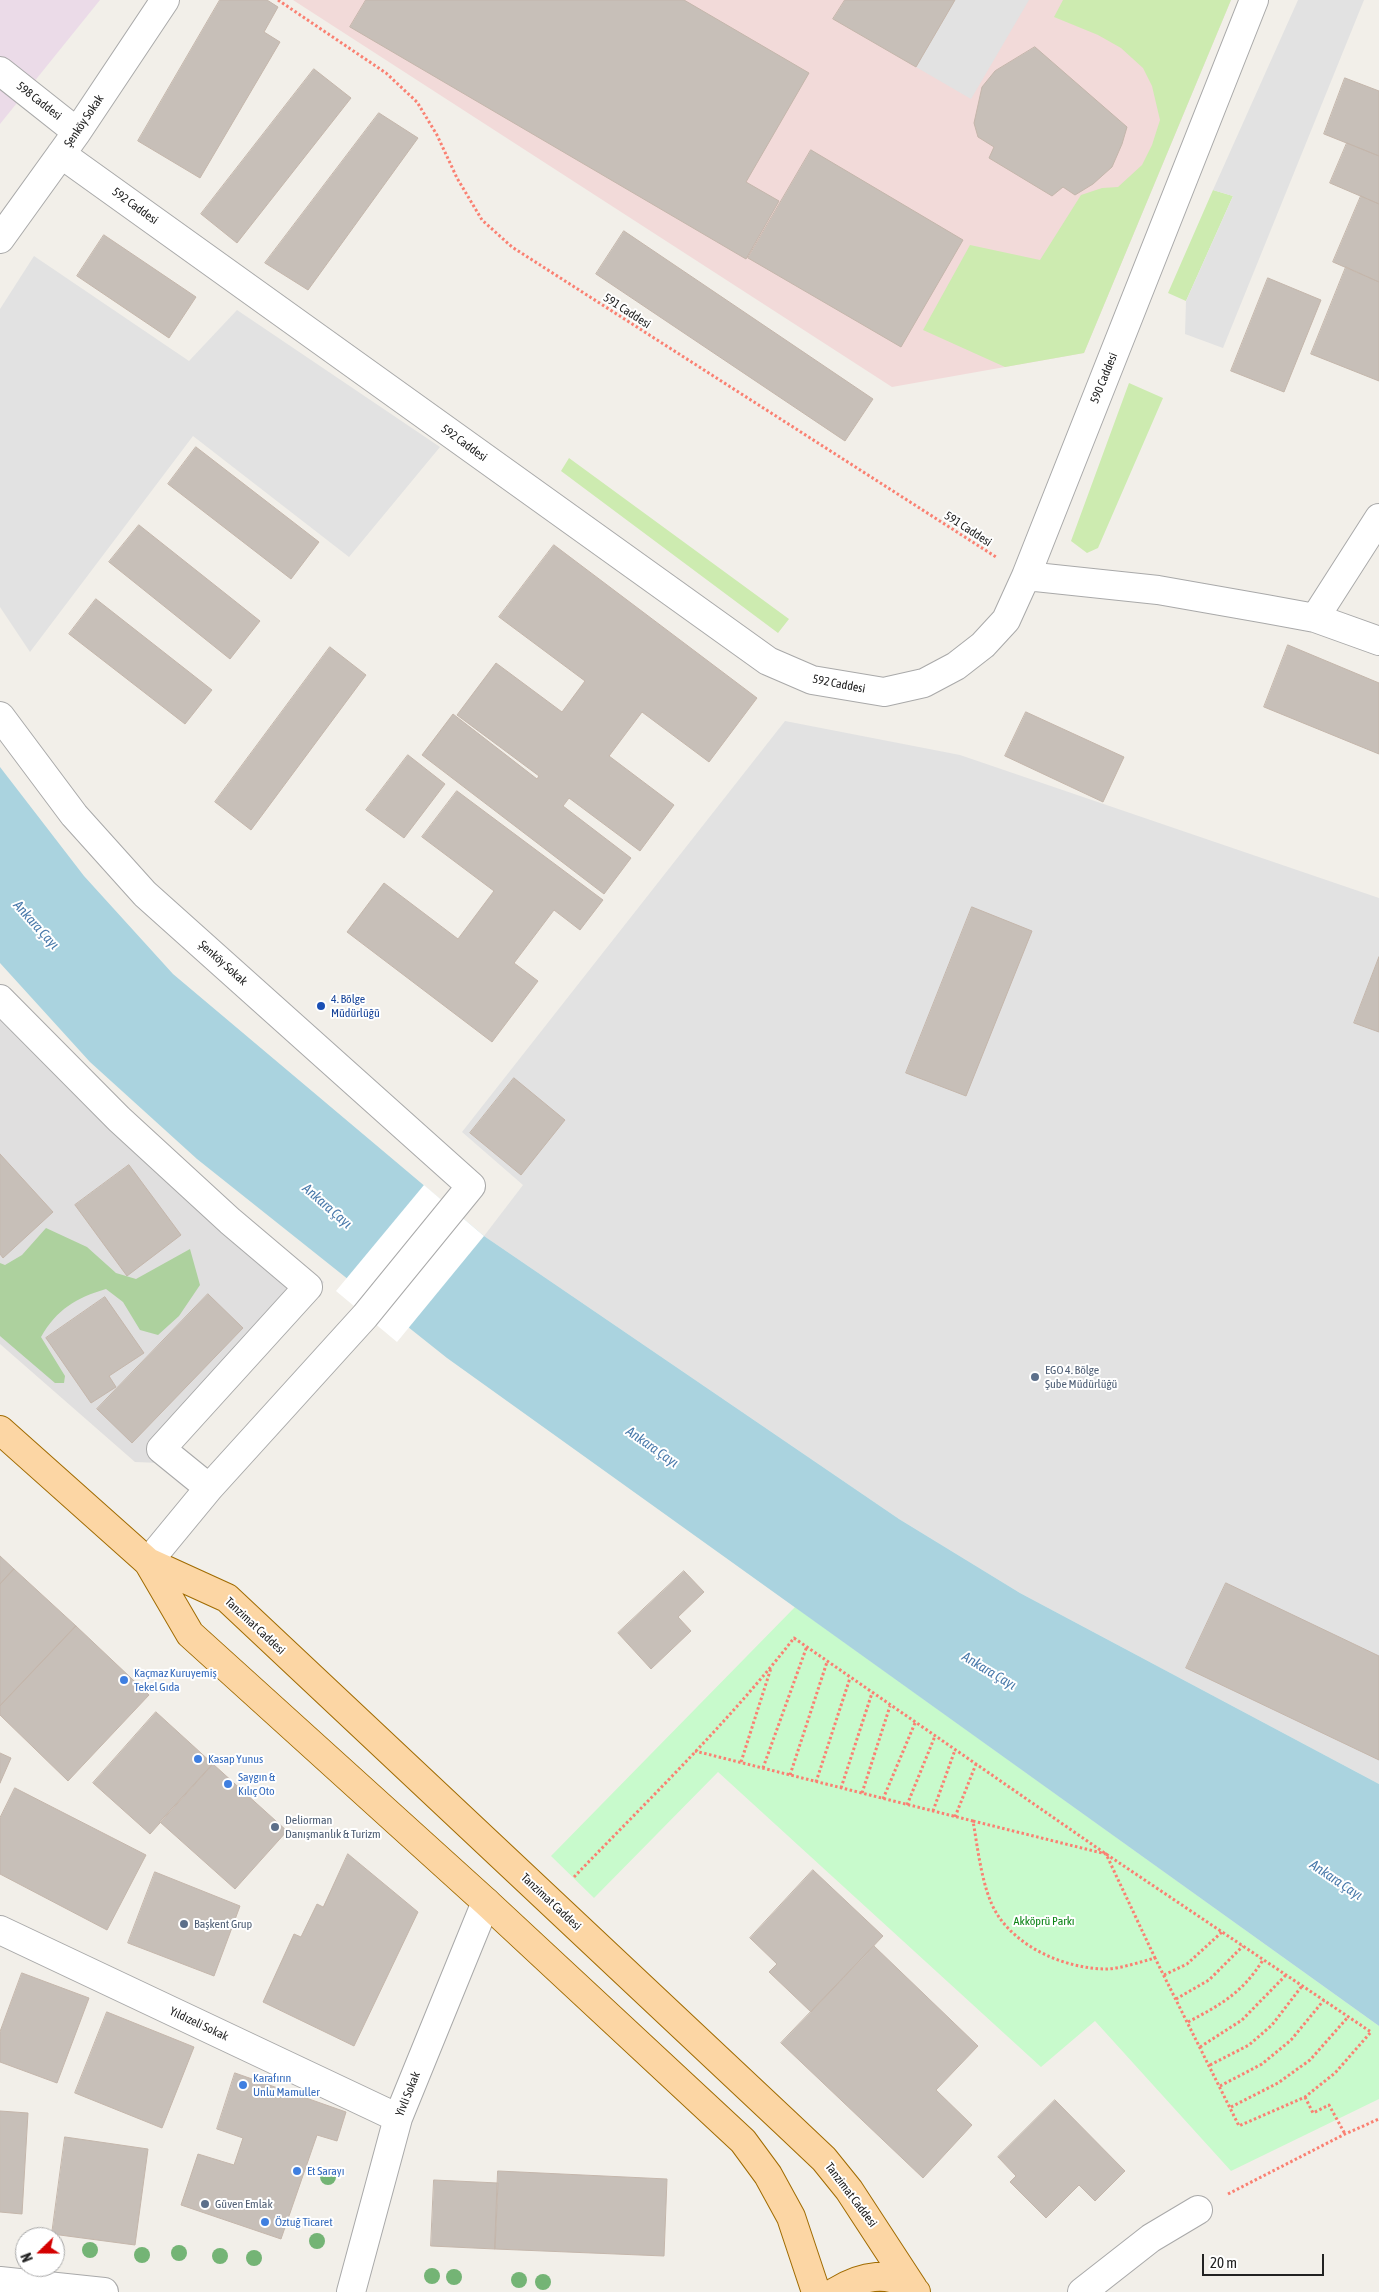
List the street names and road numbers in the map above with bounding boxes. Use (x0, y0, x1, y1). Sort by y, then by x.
street label: 598 Caddesi (14, 79, 64, 123)
street label: Şenköy Sokak (61, 92, 107, 150)
street label: 592 Caddesi (109, 184, 161, 228)
street label: 591 Caddesi (601, 290, 653, 332)
street label: 590 Caddesi (1087, 351, 1121, 405)
street label: 592 Caddesi (438, 421, 490, 465)
street label: 591 Caddesi (942, 508, 994, 550)
street label: 592 Caddesi (811, 672, 867, 696)
street label: Şenköy Sokak (196, 937, 250, 989)
street label: Tanzimat Caddesi (222, 1594, 288, 1658)
street label: Tanzimat Caddesi (518, 1870, 584, 1934)
street label: Yıldızeli Sokak (167, 2004, 231, 2044)
street label: Yivli Sokak (393, 2069, 423, 2119)
street label: Tanzimat Caddesi (822, 2160, 880, 2230)

